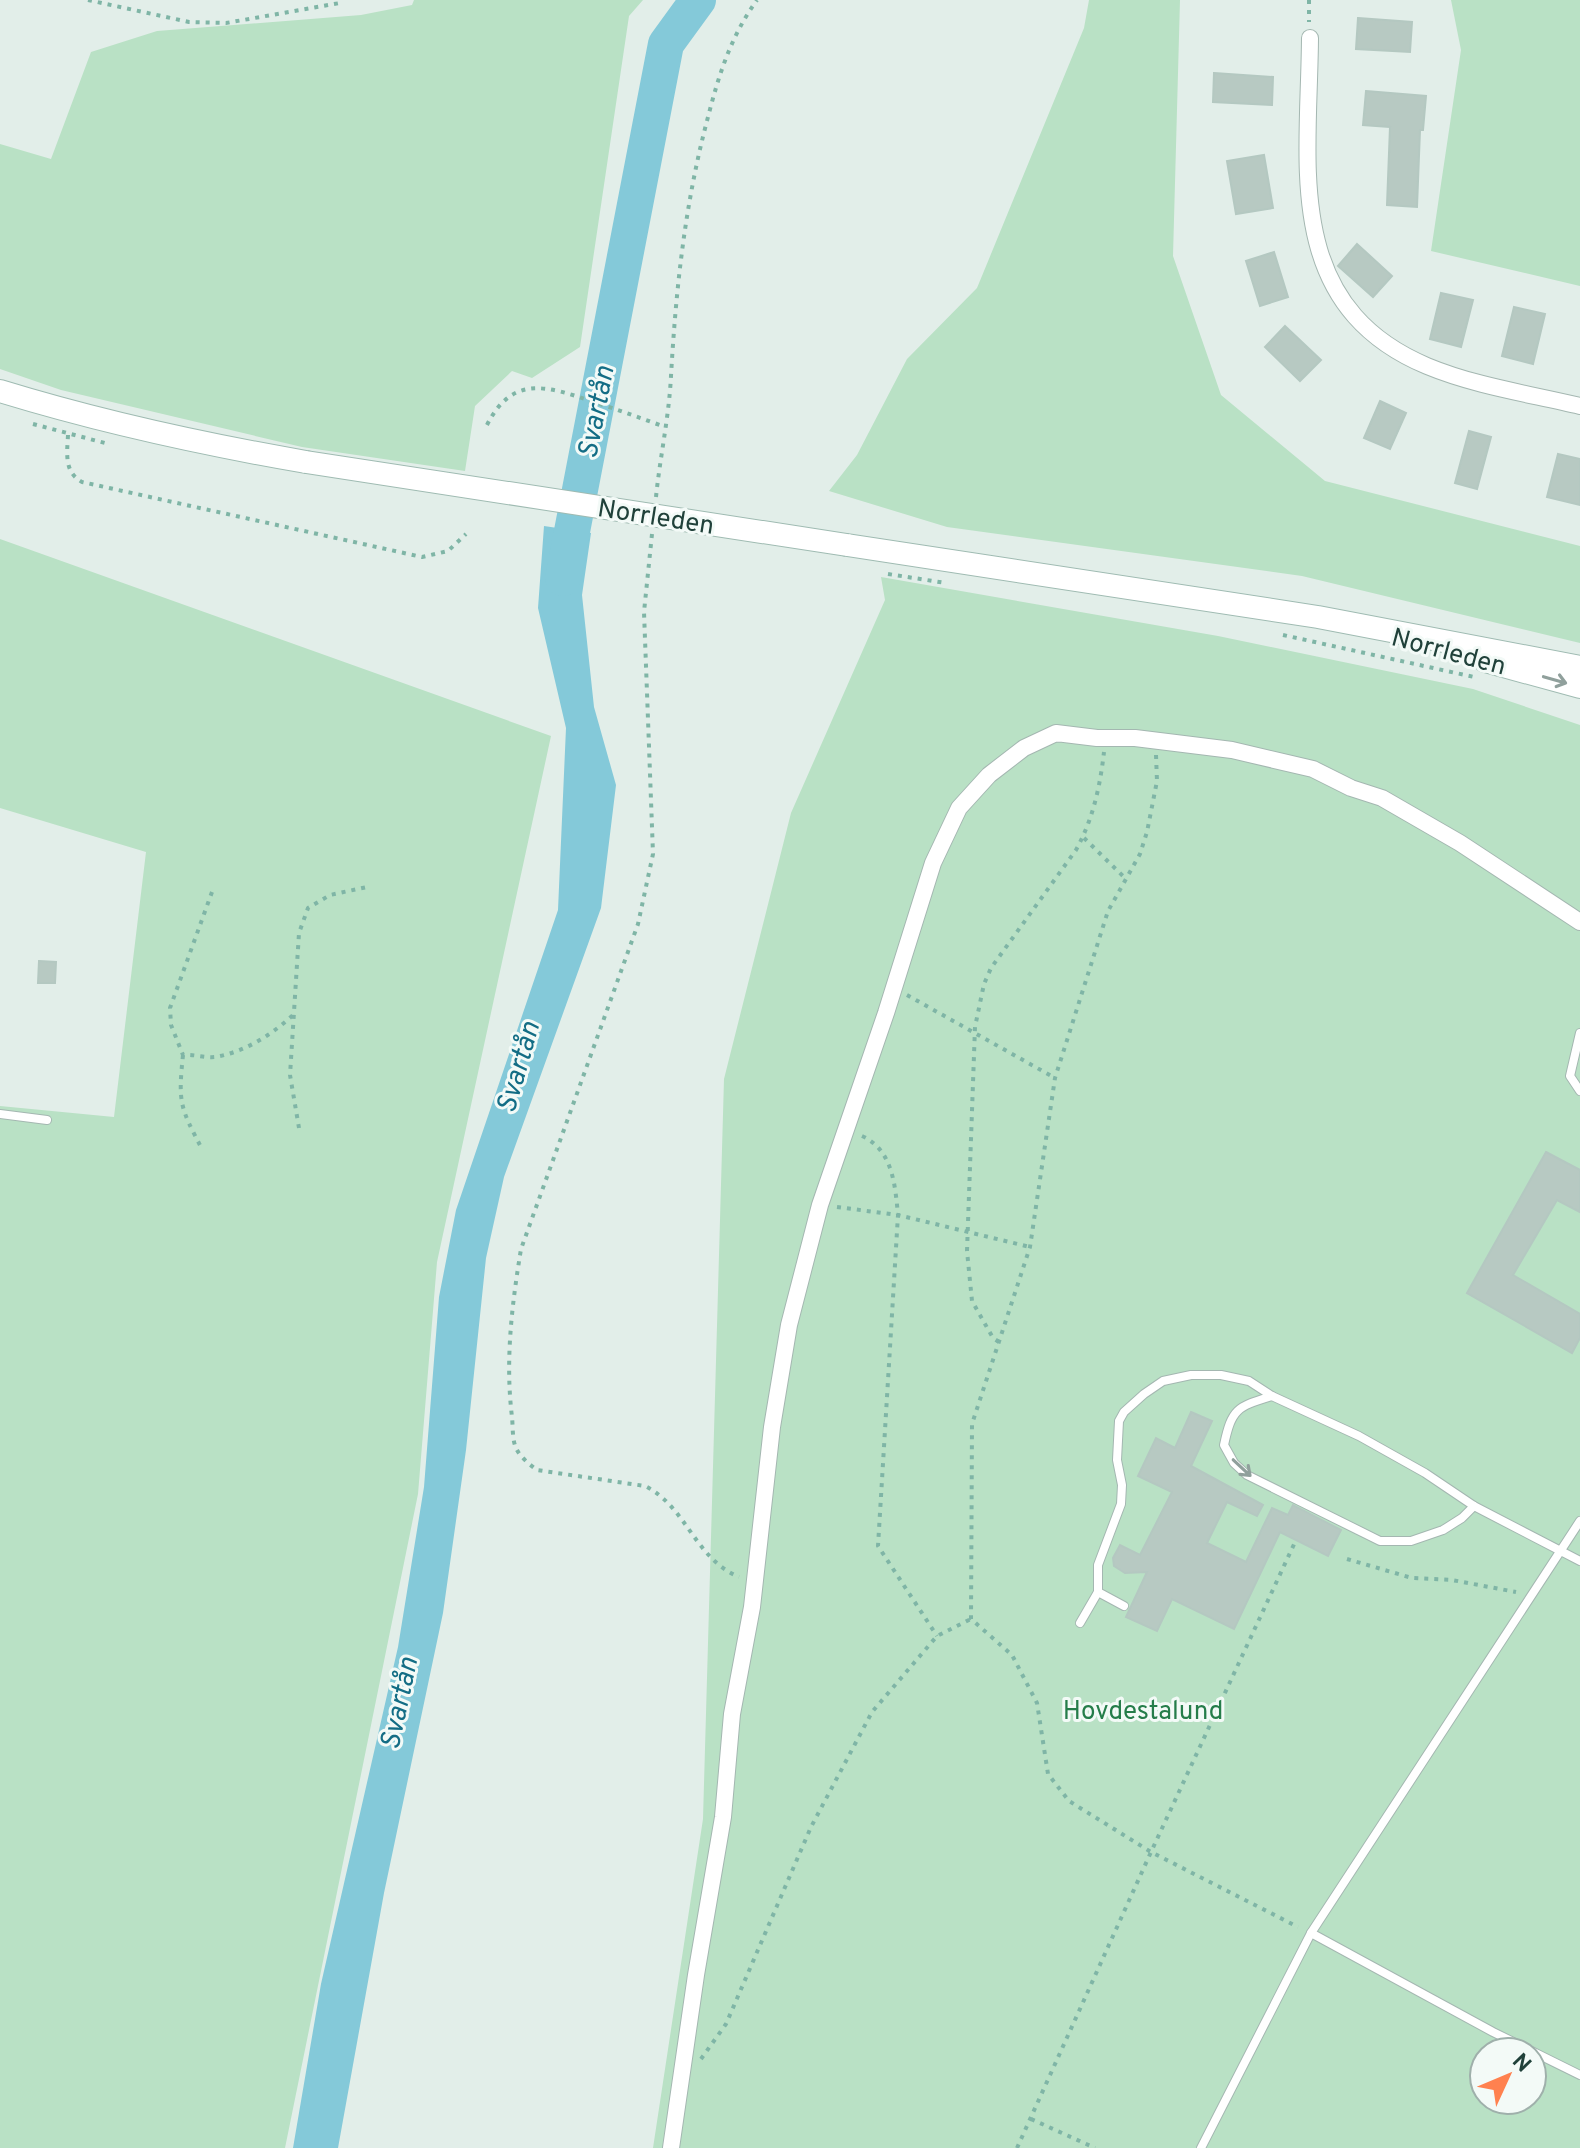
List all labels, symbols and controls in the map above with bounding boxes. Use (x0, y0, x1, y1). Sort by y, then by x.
water label: Svartån (571, 363, 625, 462)
street label: Norrleden (595, 493, 716, 544)
street label: Norrleden (1387, 622, 1509, 685)
one-way arrow (1542, 673, 1568, 688)
water label: Svartån (490, 1018, 550, 1118)
one-way arrow (1232, 1459, 1252, 1478)
water label: Svartån (374, 1654, 428, 1753)
park label: Hovdestalund (1063, 1696, 1223, 1729)
north arrow (1468, 2036, 1548, 2116)
text: N (1505, 2049, 1536, 2079)

